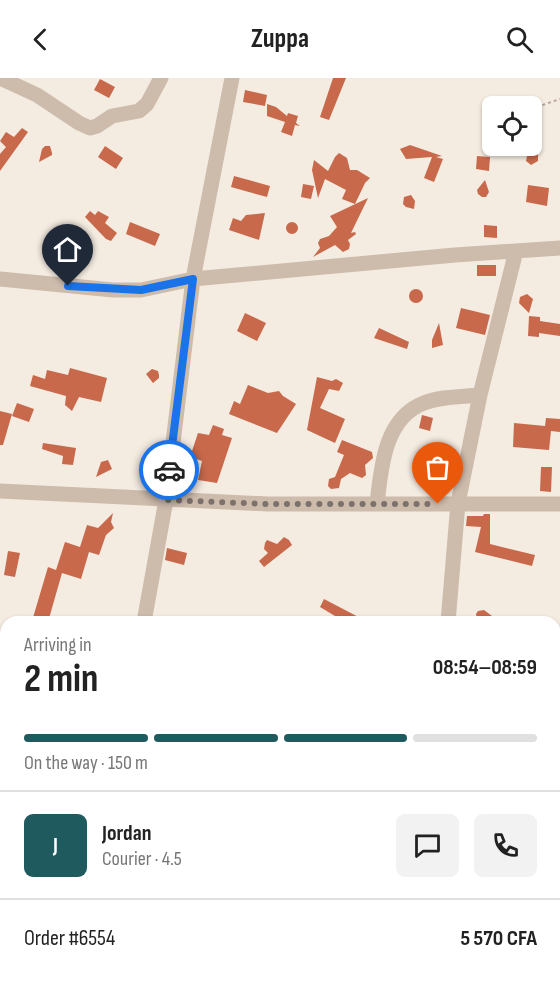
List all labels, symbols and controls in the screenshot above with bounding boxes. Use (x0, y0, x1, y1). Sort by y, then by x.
icon: back (24, 23, 57, 56)
text: Zuppa (251, 23, 309, 55)
icon: search (503, 23, 536, 56)
map controls (482, 96, 542, 156)
button: locate (482, 96, 542, 156)
pin (42, 224, 93, 286)
icon: home (51, 233, 84, 266)
courier (139, 440, 199, 500)
pin (412, 442, 463, 504)
icon: bag (421, 451, 454, 484)
icon: car (153, 454, 186, 487)
text: Arriving in (24, 633, 92, 657)
text: 08:54–08:59 (433, 654, 537, 681)
text: 2 min (24, 656, 98, 703)
text: On the way · 150 m (24, 751, 148, 775)
button: chat (396, 814, 459, 877)
button: phone (474, 814, 537, 877)
text: Jordan (102, 820, 151, 847)
text: J (53, 832, 58, 859)
text: Courier · 4.5 (102, 847, 182, 871)
text: Order #6554 (24, 925, 115, 952)
text: 5 570 CFA (461, 925, 537, 952)

